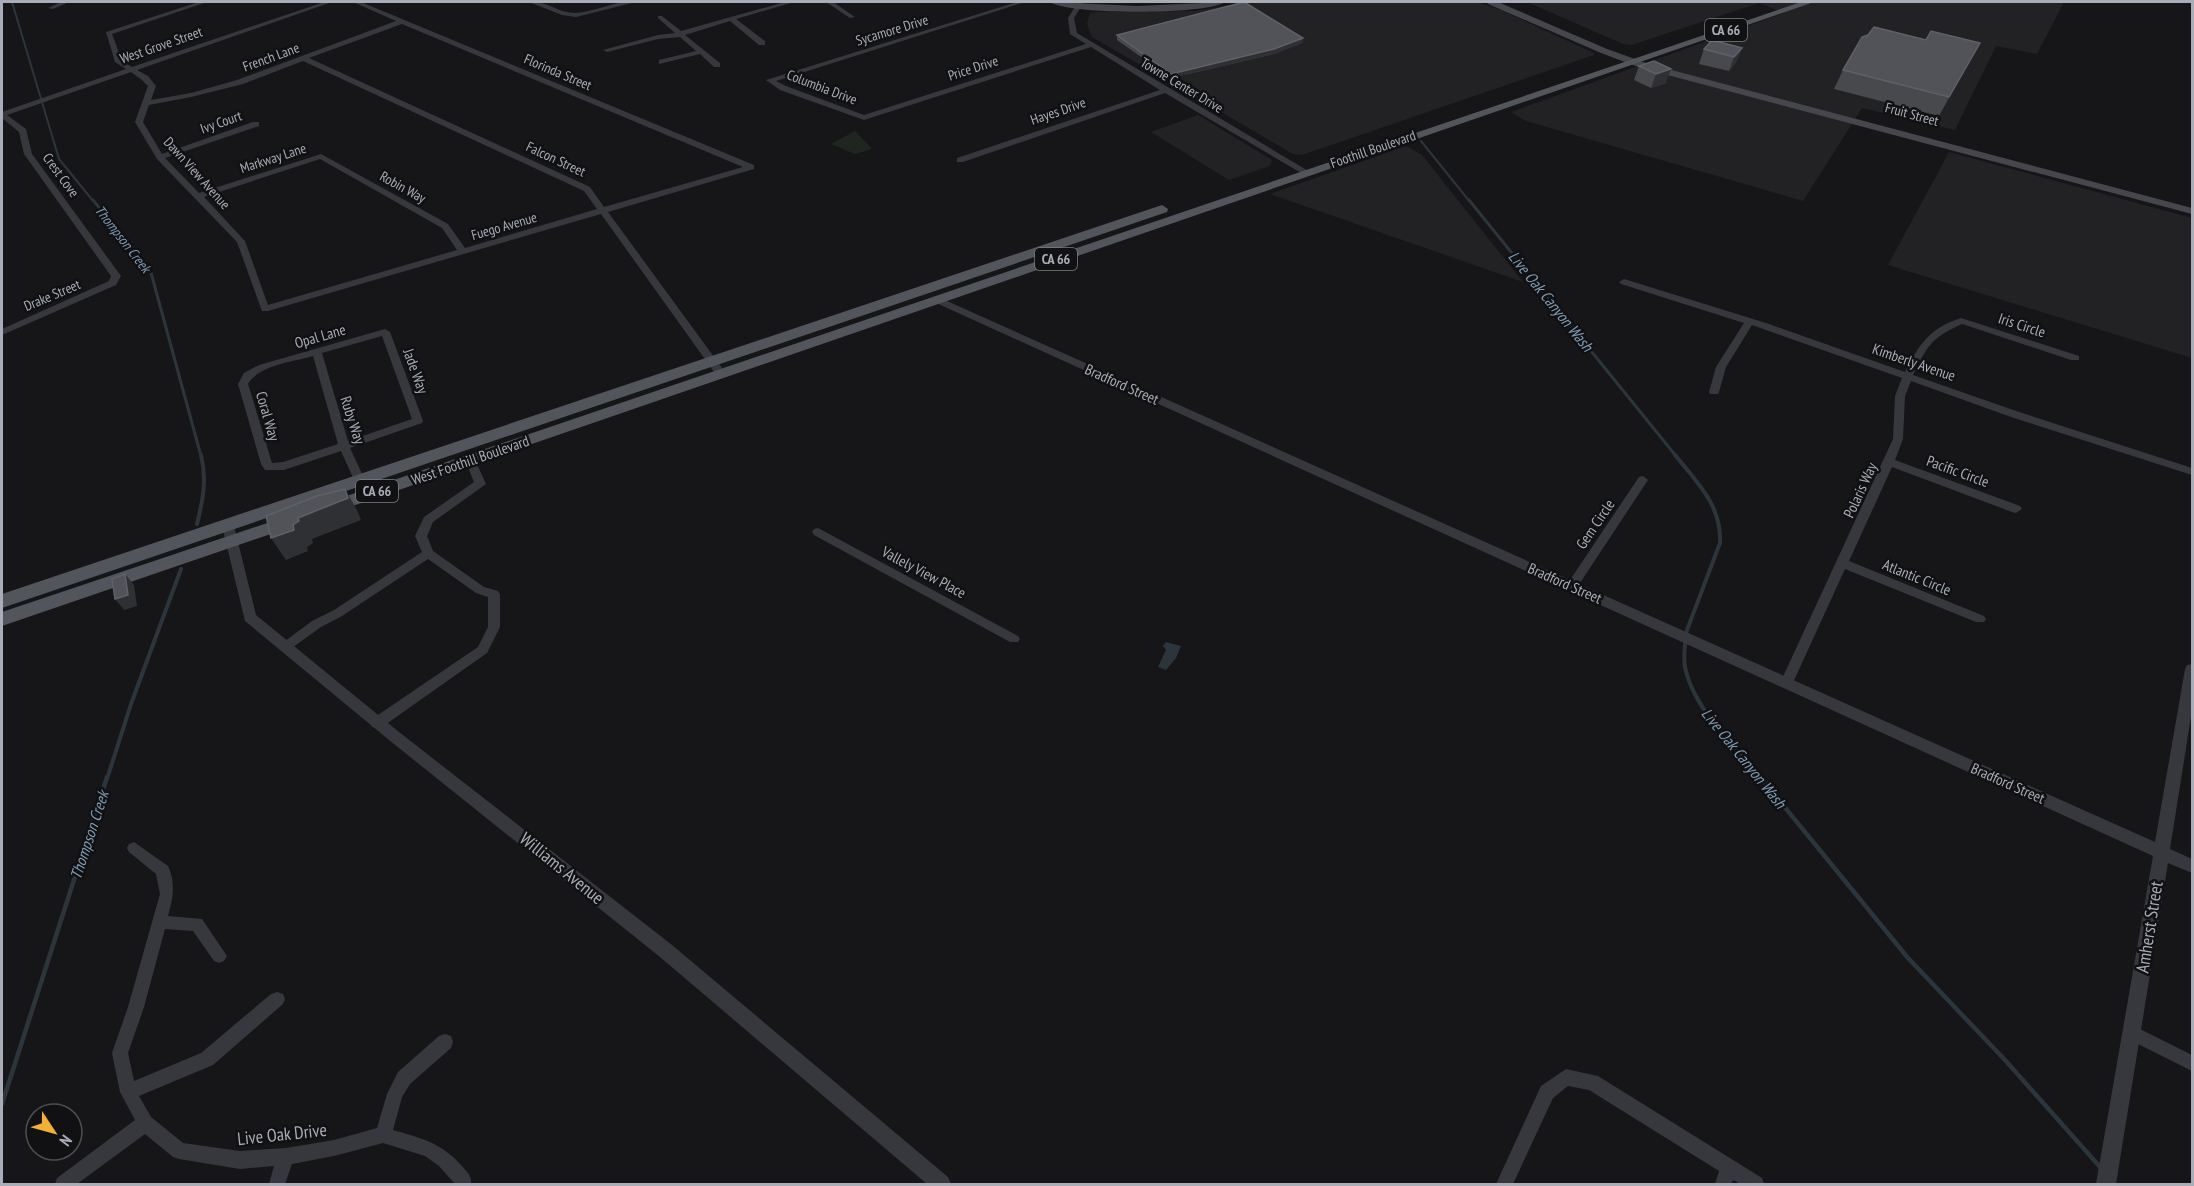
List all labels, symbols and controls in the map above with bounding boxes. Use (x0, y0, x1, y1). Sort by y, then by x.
street label: Sycamore Drive (853, 10, 931, 50)
road number: CA 66 (1705, 19, 1747, 41)
street label: West Grove Street (117, 22, 205, 68)
street label: French Lane (240, 38, 302, 76)
street label: Florinda Street (521, 50, 595, 94)
street label: Price Drive (946, 51, 1001, 85)
street label: Towne Center Drive (1137, 53, 1227, 117)
street label: Columbia Drive (784, 65, 860, 109)
street label: Hayes Drive (1028, 93, 1088, 129)
street label: Fruit Street (1883, 98, 1941, 130)
street label: Ivy Court (198, 106, 244, 137)
street label: Foothill Boulevard (1328, 126, 1418, 172)
street label: Dawn View Avenue (160, 133, 234, 213)
street label: Falcon Street (523, 137, 589, 181)
street label: Markway Lane (238, 139, 309, 177)
street label: Crest Cove (39, 149, 83, 201)
street label: Robin Way (377, 167, 430, 207)
water label: Thompson Creek (91, 202, 156, 277)
street label: Fuego Avenue (469, 208, 539, 244)
water label: Live Oak Canyon Wash (1504, 247, 1598, 356)
road number: CA 66 (1035, 248, 1077, 270)
street label: Drake Street (21, 275, 83, 315)
street label: Iris Circle (1996, 308, 2048, 342)
street label: Opal Lane (292, 320, 348, 352)
street label: Kimberly Avenue (1870, 339, 1958, 385)
street label: Jade Way (399, 345, 433, 396)
street label: Bradford Street (1082, 359, 1162, 409)
street label: Coral Way (252, 389, 284, 443)
street label: Ruby Way (336, 394, 370, 447)
street label: West Foothill Boulevard (409, 431, 531, 489)
street label: Pacific Circle (1924, 451, 1992, 491)
street label: Polaris Way (1839, 459, 1881, 521)
road number: CA 66 (356, 480, 398, 502)
street label: Gem Circle (1572, 496, 1618, 552)
street label: Vallely View Place (878, 541, 969, 602)
street label: Atlantic Circle (1880, 555, 1954, 599)
street label: Bradford Street (1525, 558, 1605, 608)
water label: Live Oak Canyon Wash (1697, 704, 1791, 813)
street label: Bradford Street (1968, 758, 2048, 808)
water label: Thompson Creek (65, 786, 113, 882)
street label: Williams Avenue (515, 827, 609, 909)
street label: Amherst Street (2130, 879, 2168, 975)
north arrow (24, 1102, 84, 1162)
street label: Live Oak Drive (236, 1118, 328, 1150)
text: N (56, 1131, 77, 1150)

